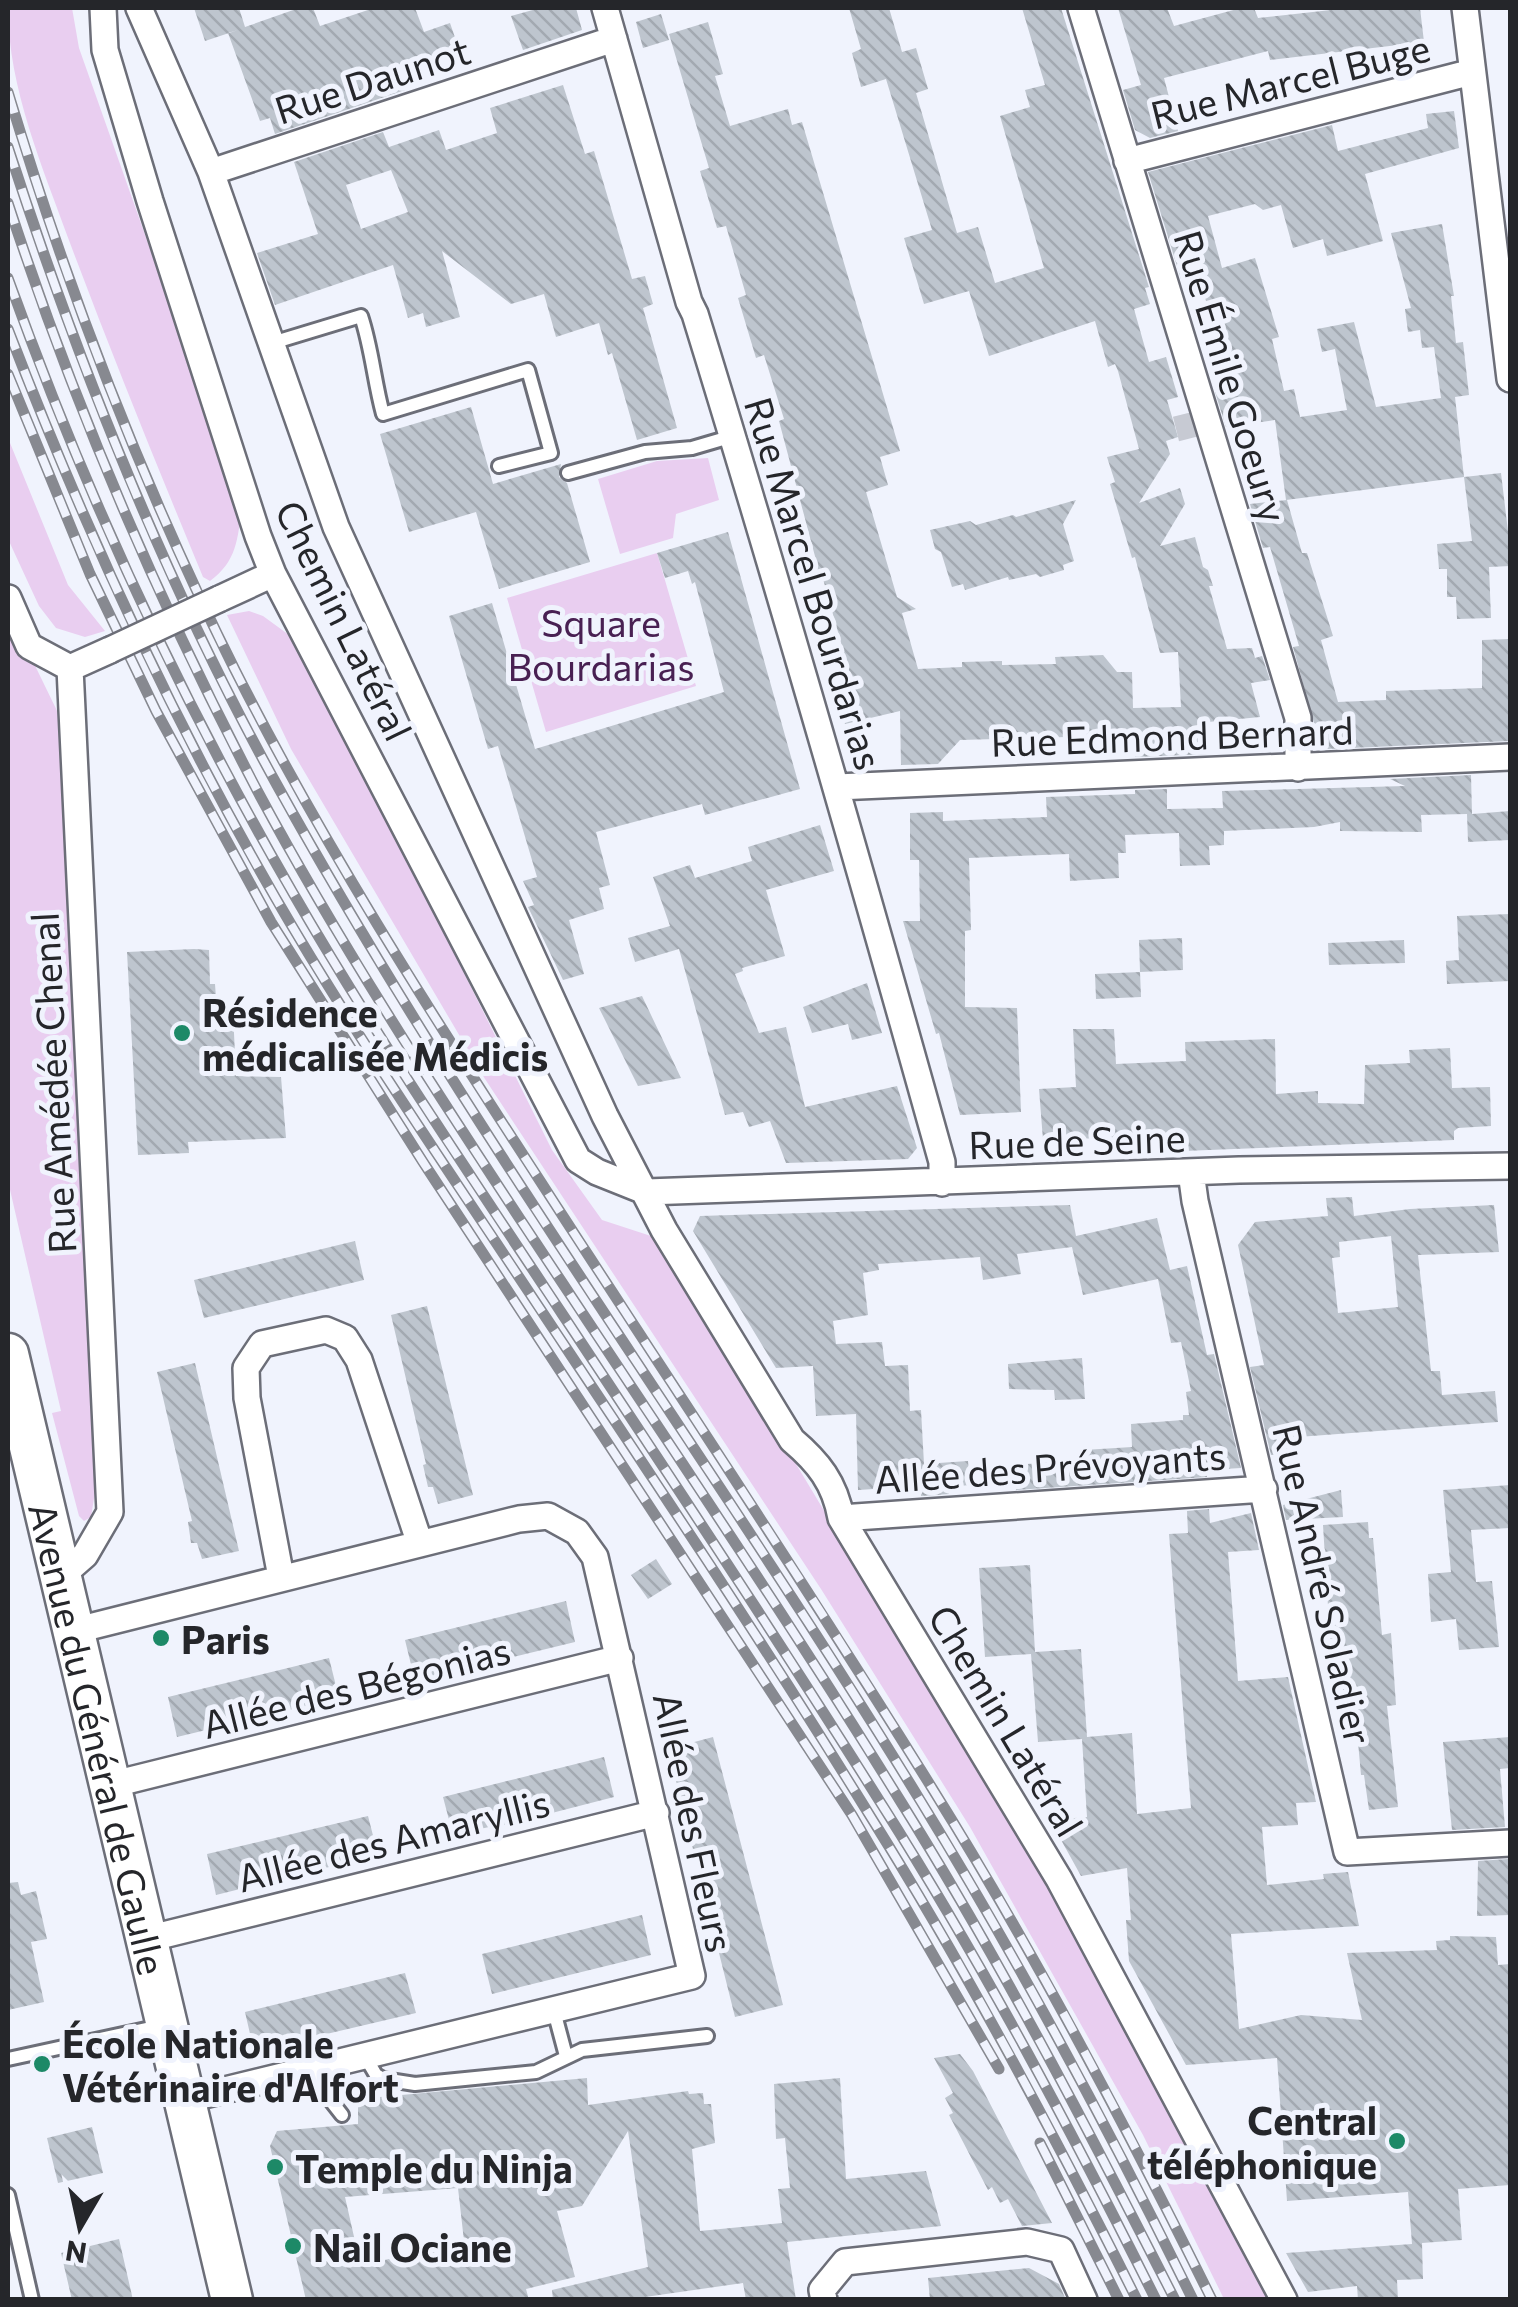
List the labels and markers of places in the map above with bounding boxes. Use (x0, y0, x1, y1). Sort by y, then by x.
place label: Résidence médicalisée Médicis (202, 988, 548, 1079)
marker: Résidence médicalisée Médicis (171, 1022, 193, 1044)
place label: Paris (181, 1615, 270, 1662)
marker: Paris (150, 1627, 172, 1649)
place label: École Nationale Vétérinaire d'Alfort (62, 2019, 399, 2110)
marker: École Nationale Vétérinaire d'Alfort (31, 2053, 53, 2075)
place label: Central téléphonique (1147, 2096, 1377, 2187)
marker: Central téléphonique (1386, 2130, 1408, 2152)
place label: Temple du Ninja (295, 2144, 573, 2191)
marker: Temple du Ninja (264, 2156, 286, 2178)
place label: Nail Ociane (313, 2223, 512, 2270)
marker: Nail Ociane (282, 2235, 304, 2257)

